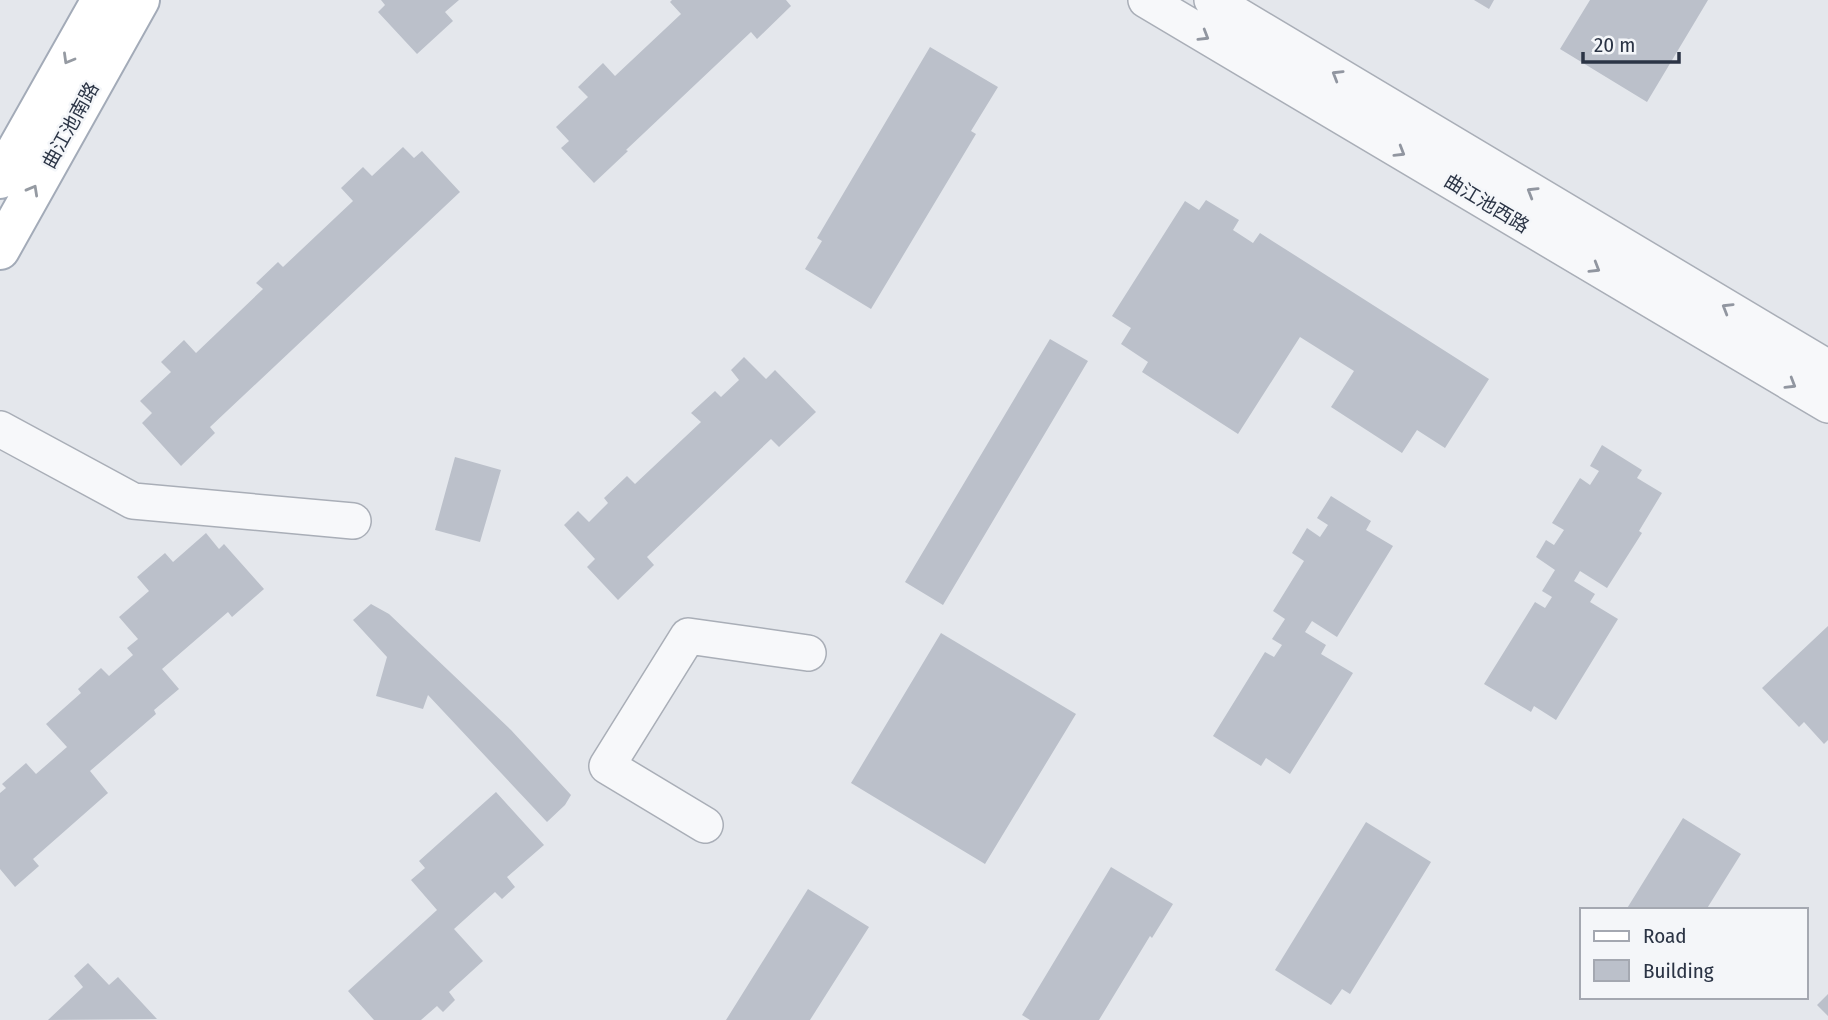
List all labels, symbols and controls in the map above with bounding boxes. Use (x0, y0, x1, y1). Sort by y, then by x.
scale bar (1583, 21, 1679, 65)
one-way arrow (1196, 27, 1209, 40)
text: 20 m (1594, 32, 1635, 58)
one-way arrow (63, 52, 76, 65)
one-way arrow (1331, 70, 1344, 83)
street label: 曲江池南路 (37, 78, 104, 172)
one-way arrow (1392, 143, 1405, 156)
street label: 曲江池西路 (1440, 169, 1533, 238)
one-way arrow (25, 185, 38, 197)
one-way arrow (1527, 187, 1540, 200)
one-way arrow (1588, 259, 1601, 272)
one-way arrow (1722, 304, 1735, 317)
one-way arrow (1784, 375, 1797, 388)
legend (1580, 908, 1807, 999)
text: Road (1643, 923, 1687, 949)
text: Building (1643, 958, 1714, 984)

